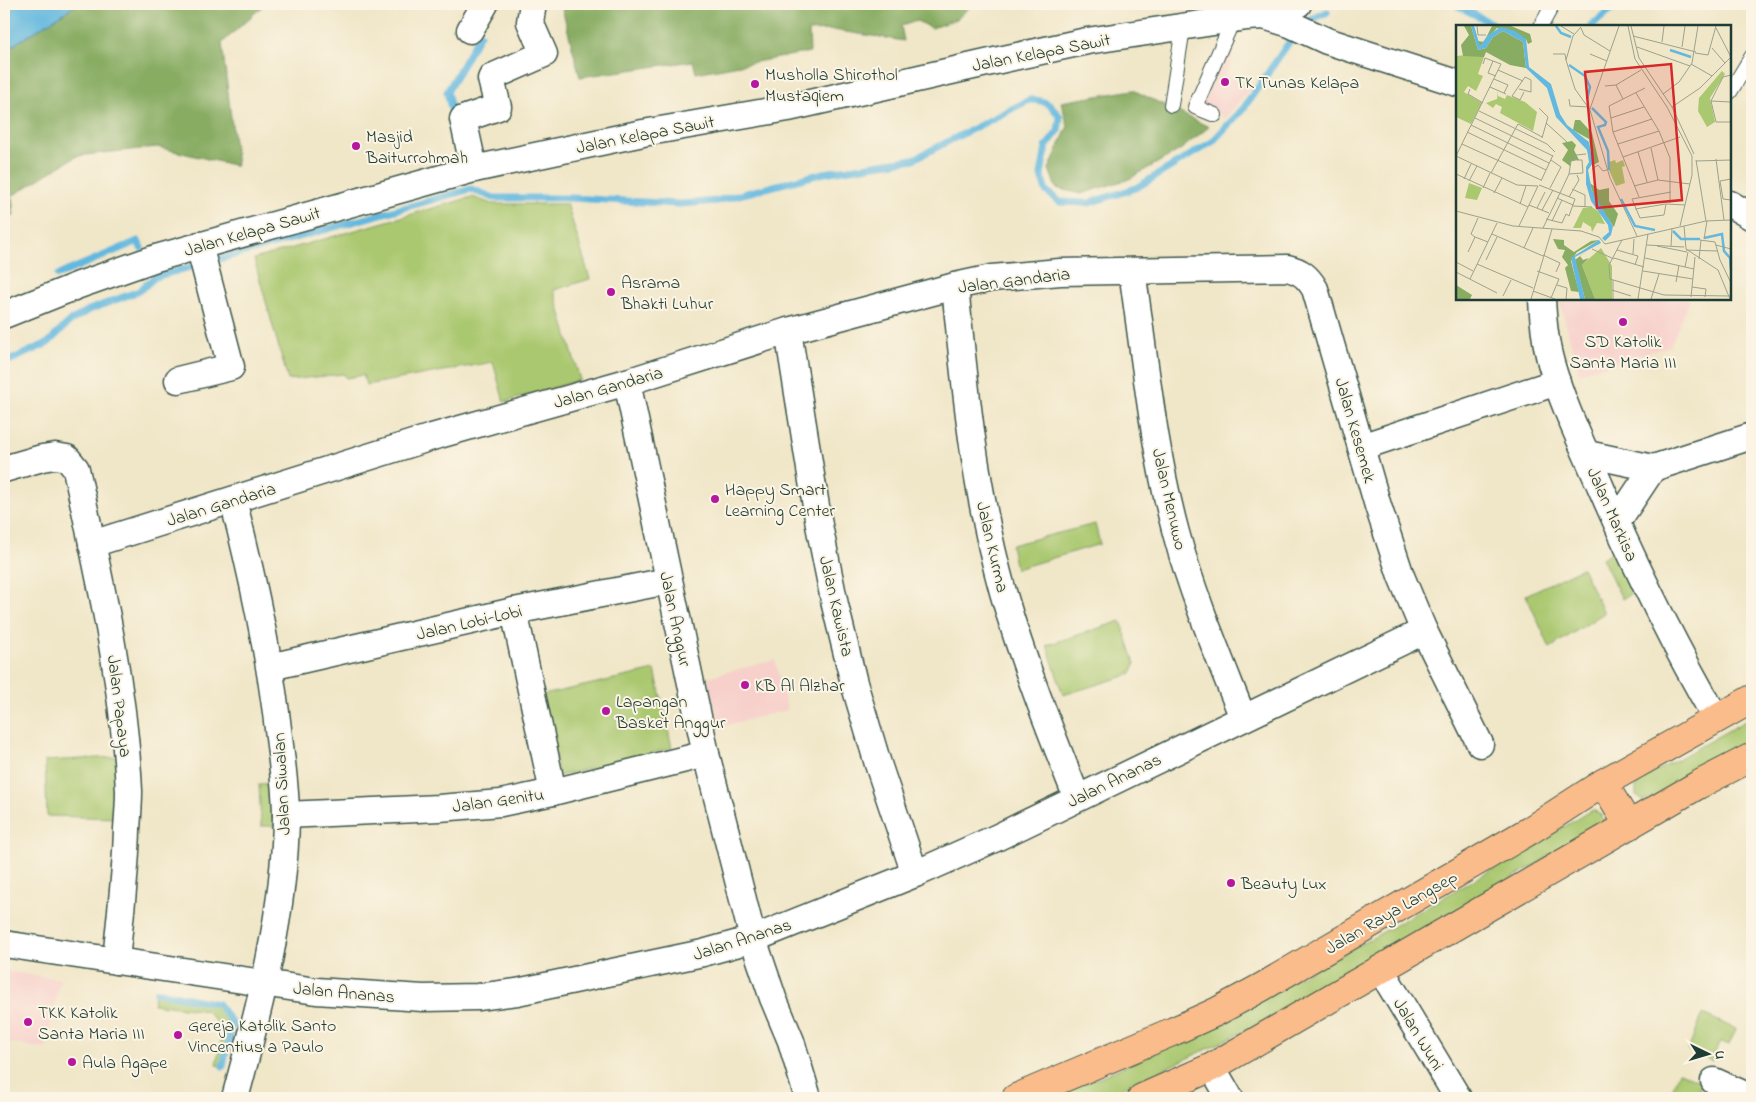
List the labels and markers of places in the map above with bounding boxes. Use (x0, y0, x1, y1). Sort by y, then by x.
place label: Musholla Shirothol Mustaqiem (765, 63, 898, 110)
place label: TK Tunas Kelapa (1235, 71, 1359, 97)
marker: TK Tunas Kelapa (1219, 76, 1231, 88)
marker: Musholla Shirothol Mustaqiem (749, 78, 761, 90)
place label: Masjid Baiturrohmah (365, 125, 468, 172)
marker: Masjid Baiturrohmah (350, 140, 362, 152)
place label: Asrama Bhakti Luhur (620, 271, 714, 318)
marker: Asrama Bhakti Luhur (605, 286, 617, 298)
marker: SD Katolik Santa Maria III (1617, 316, 1629, 328)
place label: SD Katolik Santa Maria III (1570, 330, 1676, 377)
place label: Happy Smart Learning Center (725, 478, 836, 526)
marker: Happy Smart Learning Center (709, 493, 721, 505)
place label: KB Al Alzhar (755, 674, 845, 700)
marker: KB Al Alzhar (739, 679, 751, 691)
place label: Lapangan Basket Anggur (615, 690, 726, 738)
marker: Lapangan Basket Anggur (600, 705, 612, 717)
place label: Beauty Lux (1240, 872, 1327, 898)
marker: Beauty Lux (1225, 877, 1237, 889)
place label: TKK Katolik Santa Maria III (38, 1001, 145, 1048)
place label: Gereja Katolik Santo Vincentius a Paulo (187, 1014, 336, 1061)
marker: TKK Katolik Santa Maria III (22, 1016, 34, 1028)
marker: Gereja Katolik Santo Vincentius a Paulo (172, 1029, 184, 1041)
place label: Aula Agape (82, 1051, 168, 1078)
marker: Aula Agape (66, 1056, 78, 1068)

